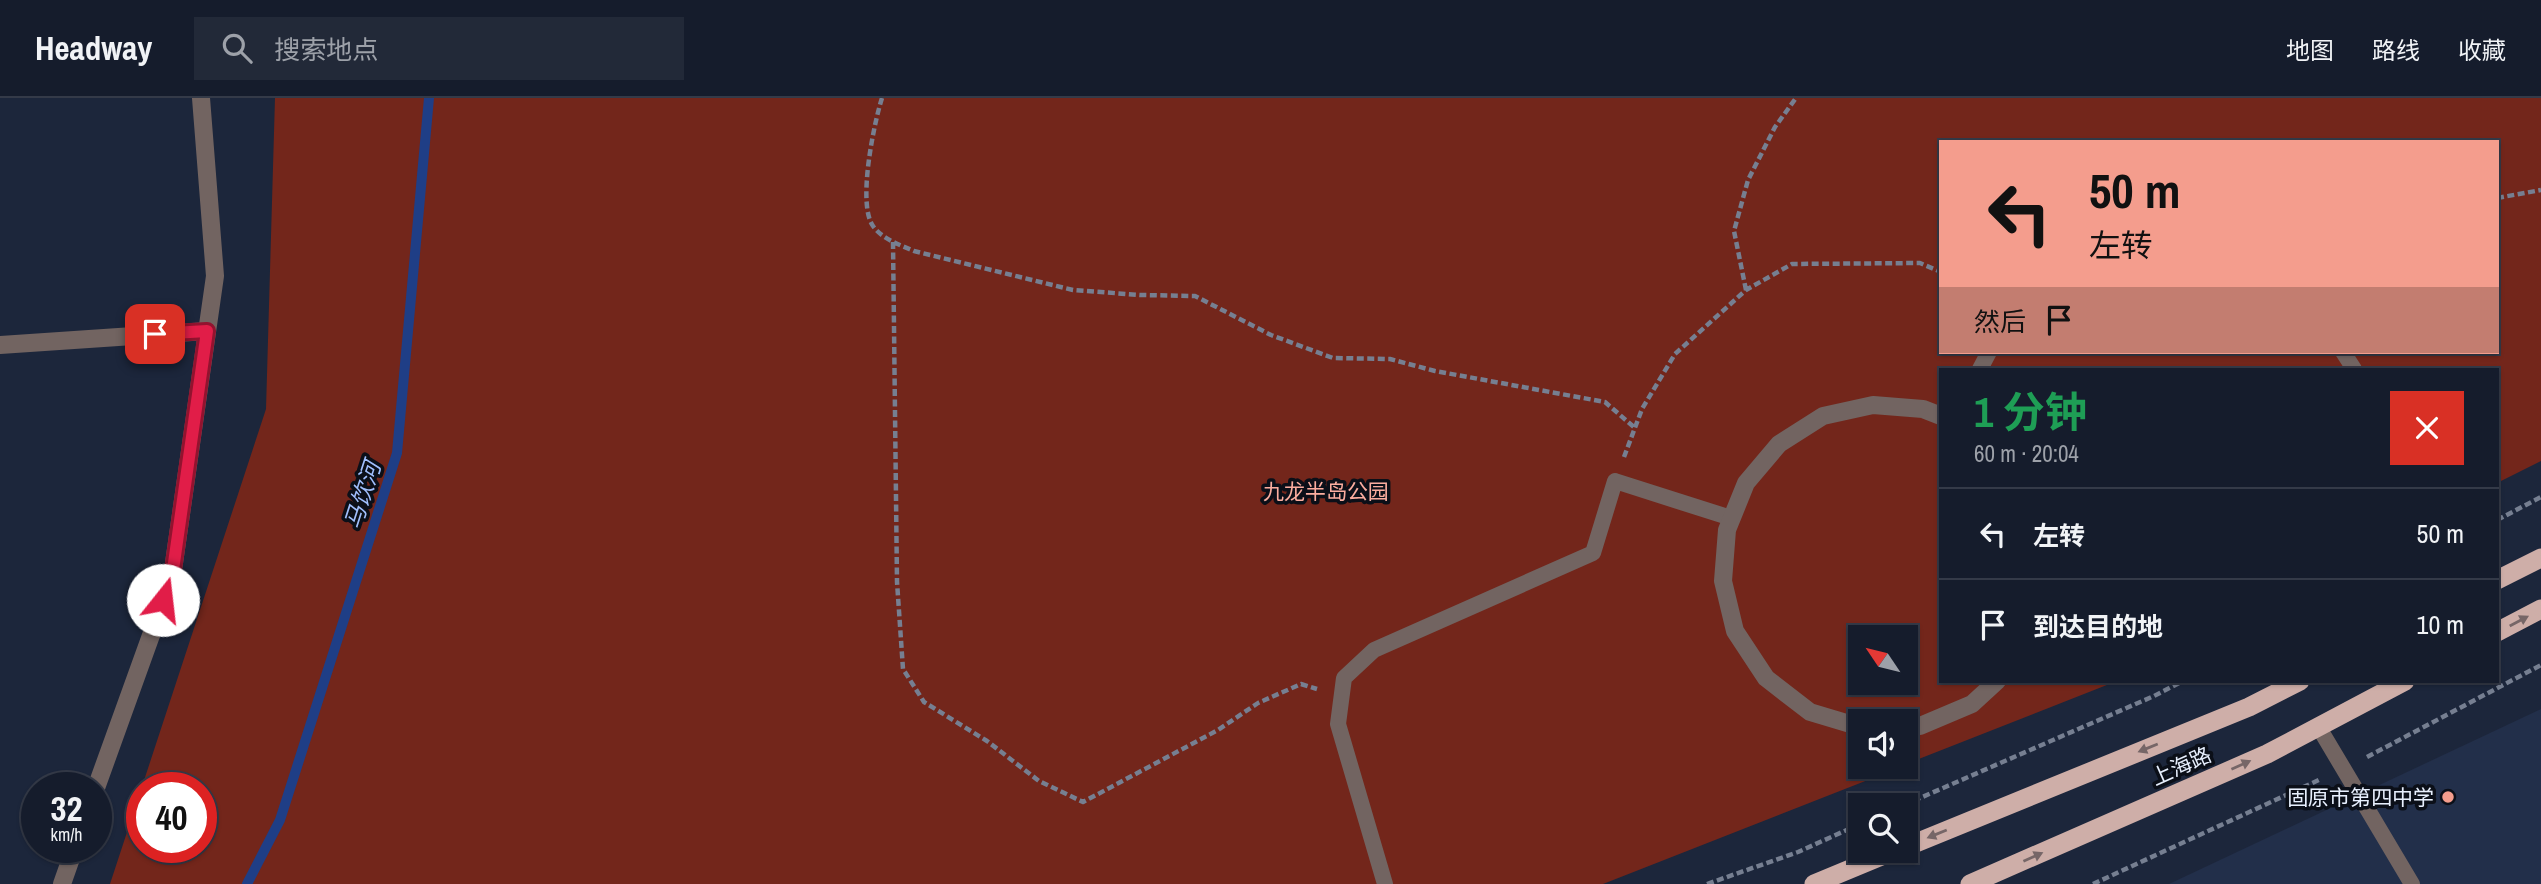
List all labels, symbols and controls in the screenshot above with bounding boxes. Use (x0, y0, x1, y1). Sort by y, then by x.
search box (194, 17, 684, 80)
text: Headway (35, 26, 152, 70)
icon: search (218, 29, 256, 67)
text: 搜索地点 (274, 32, 378, 67)
text: 地图 (2286, 34, 2334, 66)
text: 路线 (2372, 34, 2420, 66)
text: 收藏 (2458, 34, 2506, 66)
text: 50 m (2089, 157, 2181, 223)
icon: left (1974, 168, 2065, 259)
text: 左转 (2089, 224, 2153, 267)
icon: arrive (2040, 301, 2078, 339)
pin (125, 304, 185, 364)
text: 然后 (1974, 304, 2026, 339)
icon: arrive (136, 315, 174, 353)
text: 1 分钟 (1974, 384, 2087, 440)
button: close (2390, 391, 2464, 465)
text: 60 m · 20:04 (1974, 438, 2079, 469)
water label: 马饮河 (337, 454, 389, 533)
park label: 九龙半岛公园 (1263, 477, 1389, 506)
icon: left (1974, 515, 2012, 553)
text: 50 m (2417, 516, 2464, 551)
text: 左转 (2033, 518, 2085, 553)
position arrow (126, 563, 200, 637)
icon: arrive (1974, 606, 2012, 644)
text: 10 m (2417, 607, 2464, 642)
text: 到达目的地 (2033, 609, 2163, 644)
one-way arrow (2509, 615, 2529, 626)
north arrow (1848, 625, 1918, 695)
map controls (1848, 625, 1918, 863)
button: sound (1848, 709, 1918, 779)
street label: 上海路 (2146, 740, 2216, 792)
one-way arrow (2137, 742, 2158, 753)
one-way arrow (2231, 759, 2251, 771)
speed limit sign: 40 (126, 772, 217, 863)
place label: 固原市第四中学 (2287, 783, 2434, 812)
text: 32 (51, 785, 82, 832)
marker: 固原市第四中学 (2440, 789, 2456, 805)
button: search (1848, 793, 1918, 863)
text: km/h (51, 822, 83, 847)
one-way arrow (1927, 828, 1948, 839)
one-way arrow (2023, 851, 2044, 862)

